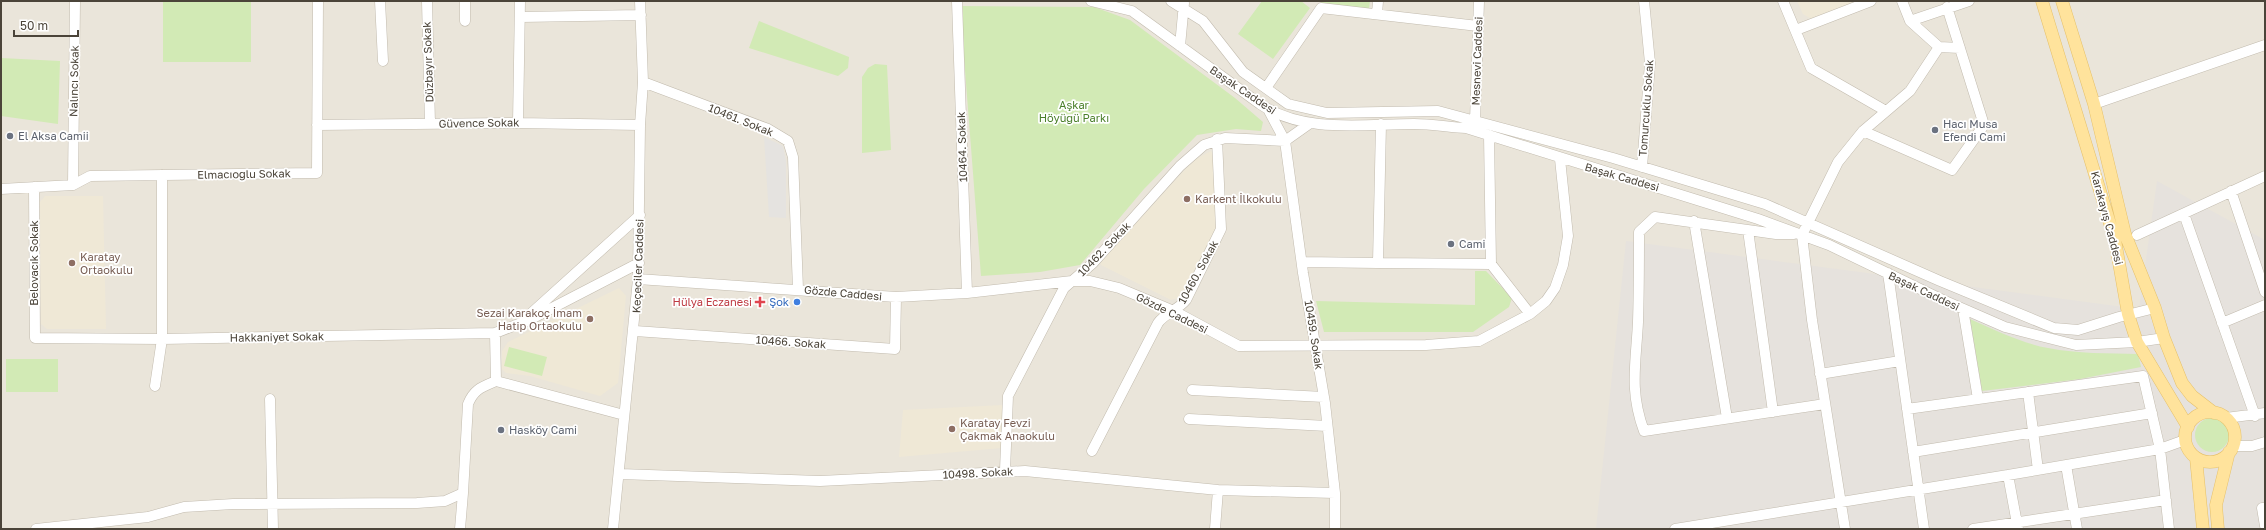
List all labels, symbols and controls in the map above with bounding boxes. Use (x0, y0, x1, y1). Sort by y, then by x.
scale bar (14, 12, 78, 38)
street label: Mesnevi Caddesi (1468, 16, 1485, 106)
text: 50 m (20, 18, 48, 33)
street label: Düzbayır Sokak (420, 21, 435, 103)
street label: Nalıncı Sokak (66, 45, 81, 117)
street label: Tomurcuklu Sokak (1636, 59, 1655, 157)
street label: Başak Caddesi (1208, 63, 1279, 117)
park label: Aşkar Höyüğü Parkı (1039, 98, 1109, 124)
street label: 10461. Sokak (707, 101, 776, 139)
street label: 10464. Sokak (954, 112, 969, 182)
street label: Güvence Sokak (438, 115, 519, 130)
place label: Hacı Musa Efendi Cami (1943, 117, 2006, 143)
marker: Hacı Musa Efendi Cami (1930, 125, 1940, 135)
place label: El Aksa Camii (18, 129, 89, 142)
marker: El Aksa Camii (5, 131, 15, 141)
street label: Başak Caddesi (1583, 160, 1661, 193)
street label: Elmacıoğlu Sokak (197, 166, 291, 181)
street label: Karakayış Caddesi (2089, 170, 2126, 266)
place label: Karkent İlkokulu (1195, 192, 1282, 205)
marker: Karkent İlkokulu (1182, 194, 1192, 204)
street label: Keçeciler Caddesi (629, 219, 646, 313)
street label: 10462. Sokak (1075, 219, 1133, 278)
street label: Belovacık Sokak (27, 220, 40, 306)
place label: Cami (1459, 237, 1485, 250)
street label: 10460. Sokak (1175, 238, 1220, 306)
marker: Cami (1446, 239, 1456, 249)
place label: Karatay Ortaokulu (80, 250, 133, 276)
marker: Karatay Ortaokulu (67, 258, 77, 268)
street label: Başak Caddesi (1887, 268, 1962, 313)
street label: Gözde Caddesi (804, 283, 883, 302)
street label: Gözde Caddesi (1134, 290, 1210, 336)
place label: Hülya Eczanesi (673, 295, 752, 308)
place label: Şok (769, 295, 789, 308)
marker: Hülya Eczanesi (755, 297, 765, 307)
marker: Şok (792, 297, 802, 307)
street label: 10459. Sokak (1303, 299, 1326, 371)
place label: Sezai Karakoç İmam Hatip Ortaokulu (476, 306, 582, 332)
marker: Sezai Karakoç İmam Hatip Ortaokulu (585, 314, 595, 324)
street label: Hakkaniyet Sokak (230, 329, 324, 344)
street label: 10466. Sokak (755, 333, 827, 350)
place label: Karatay Fevzi Çakmak Anaokulu (960, 416, 1055, 442)
place label: Hasköy Cami (509, 423, 577, 436)
marker: Karatay Fevzi Çakmak Anaokulu (947, 424, 957, 434)
marker: Hasköy Cami (496, 425, 506, 435)
street label: 10498. Sokak (942, 464, 1014, 481)

